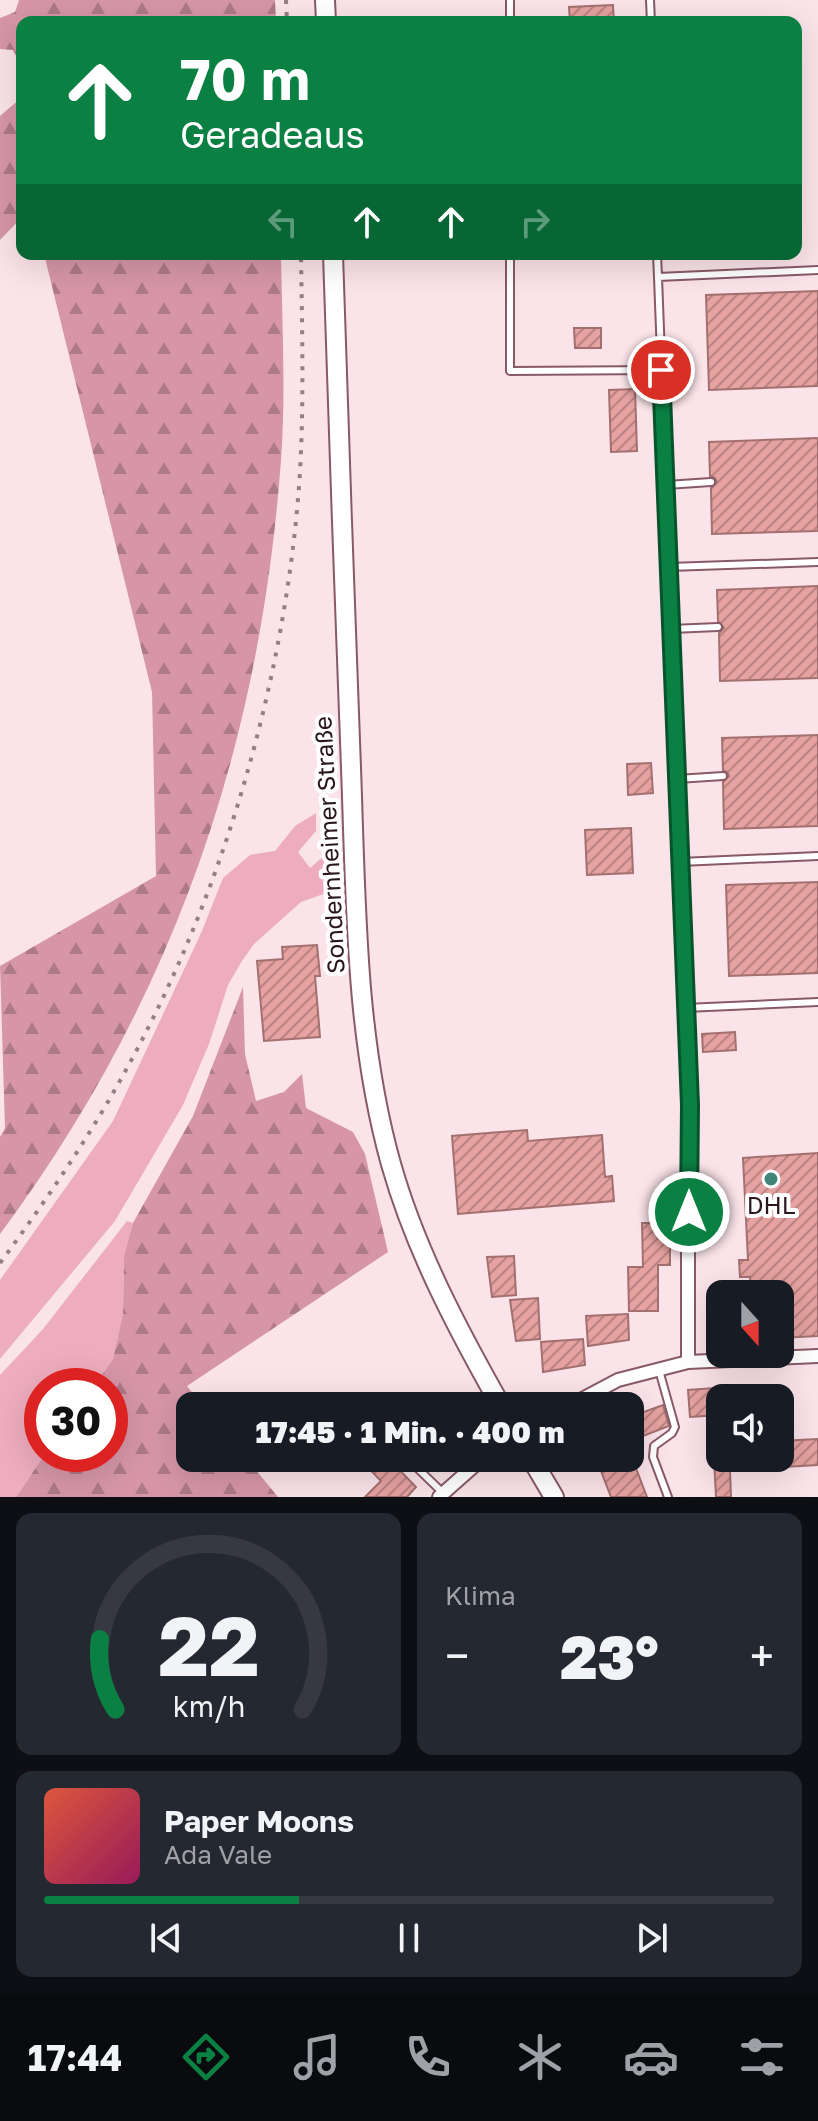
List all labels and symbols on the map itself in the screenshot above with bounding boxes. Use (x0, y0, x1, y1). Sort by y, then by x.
pin (627, 336, 695, 404)
street label: Sondernheimer Straße (307, 716, 350, 975)
position arrow (647, 1170, 731, 1254)
marker: DHL (762, 1170, 780, 1188)
place label: DHL (747, 1190, 796, 1219)
north arrow (706, 1280, 794, 1368)
speed limit sign: 30 (24, 1368, 128, 1472)

